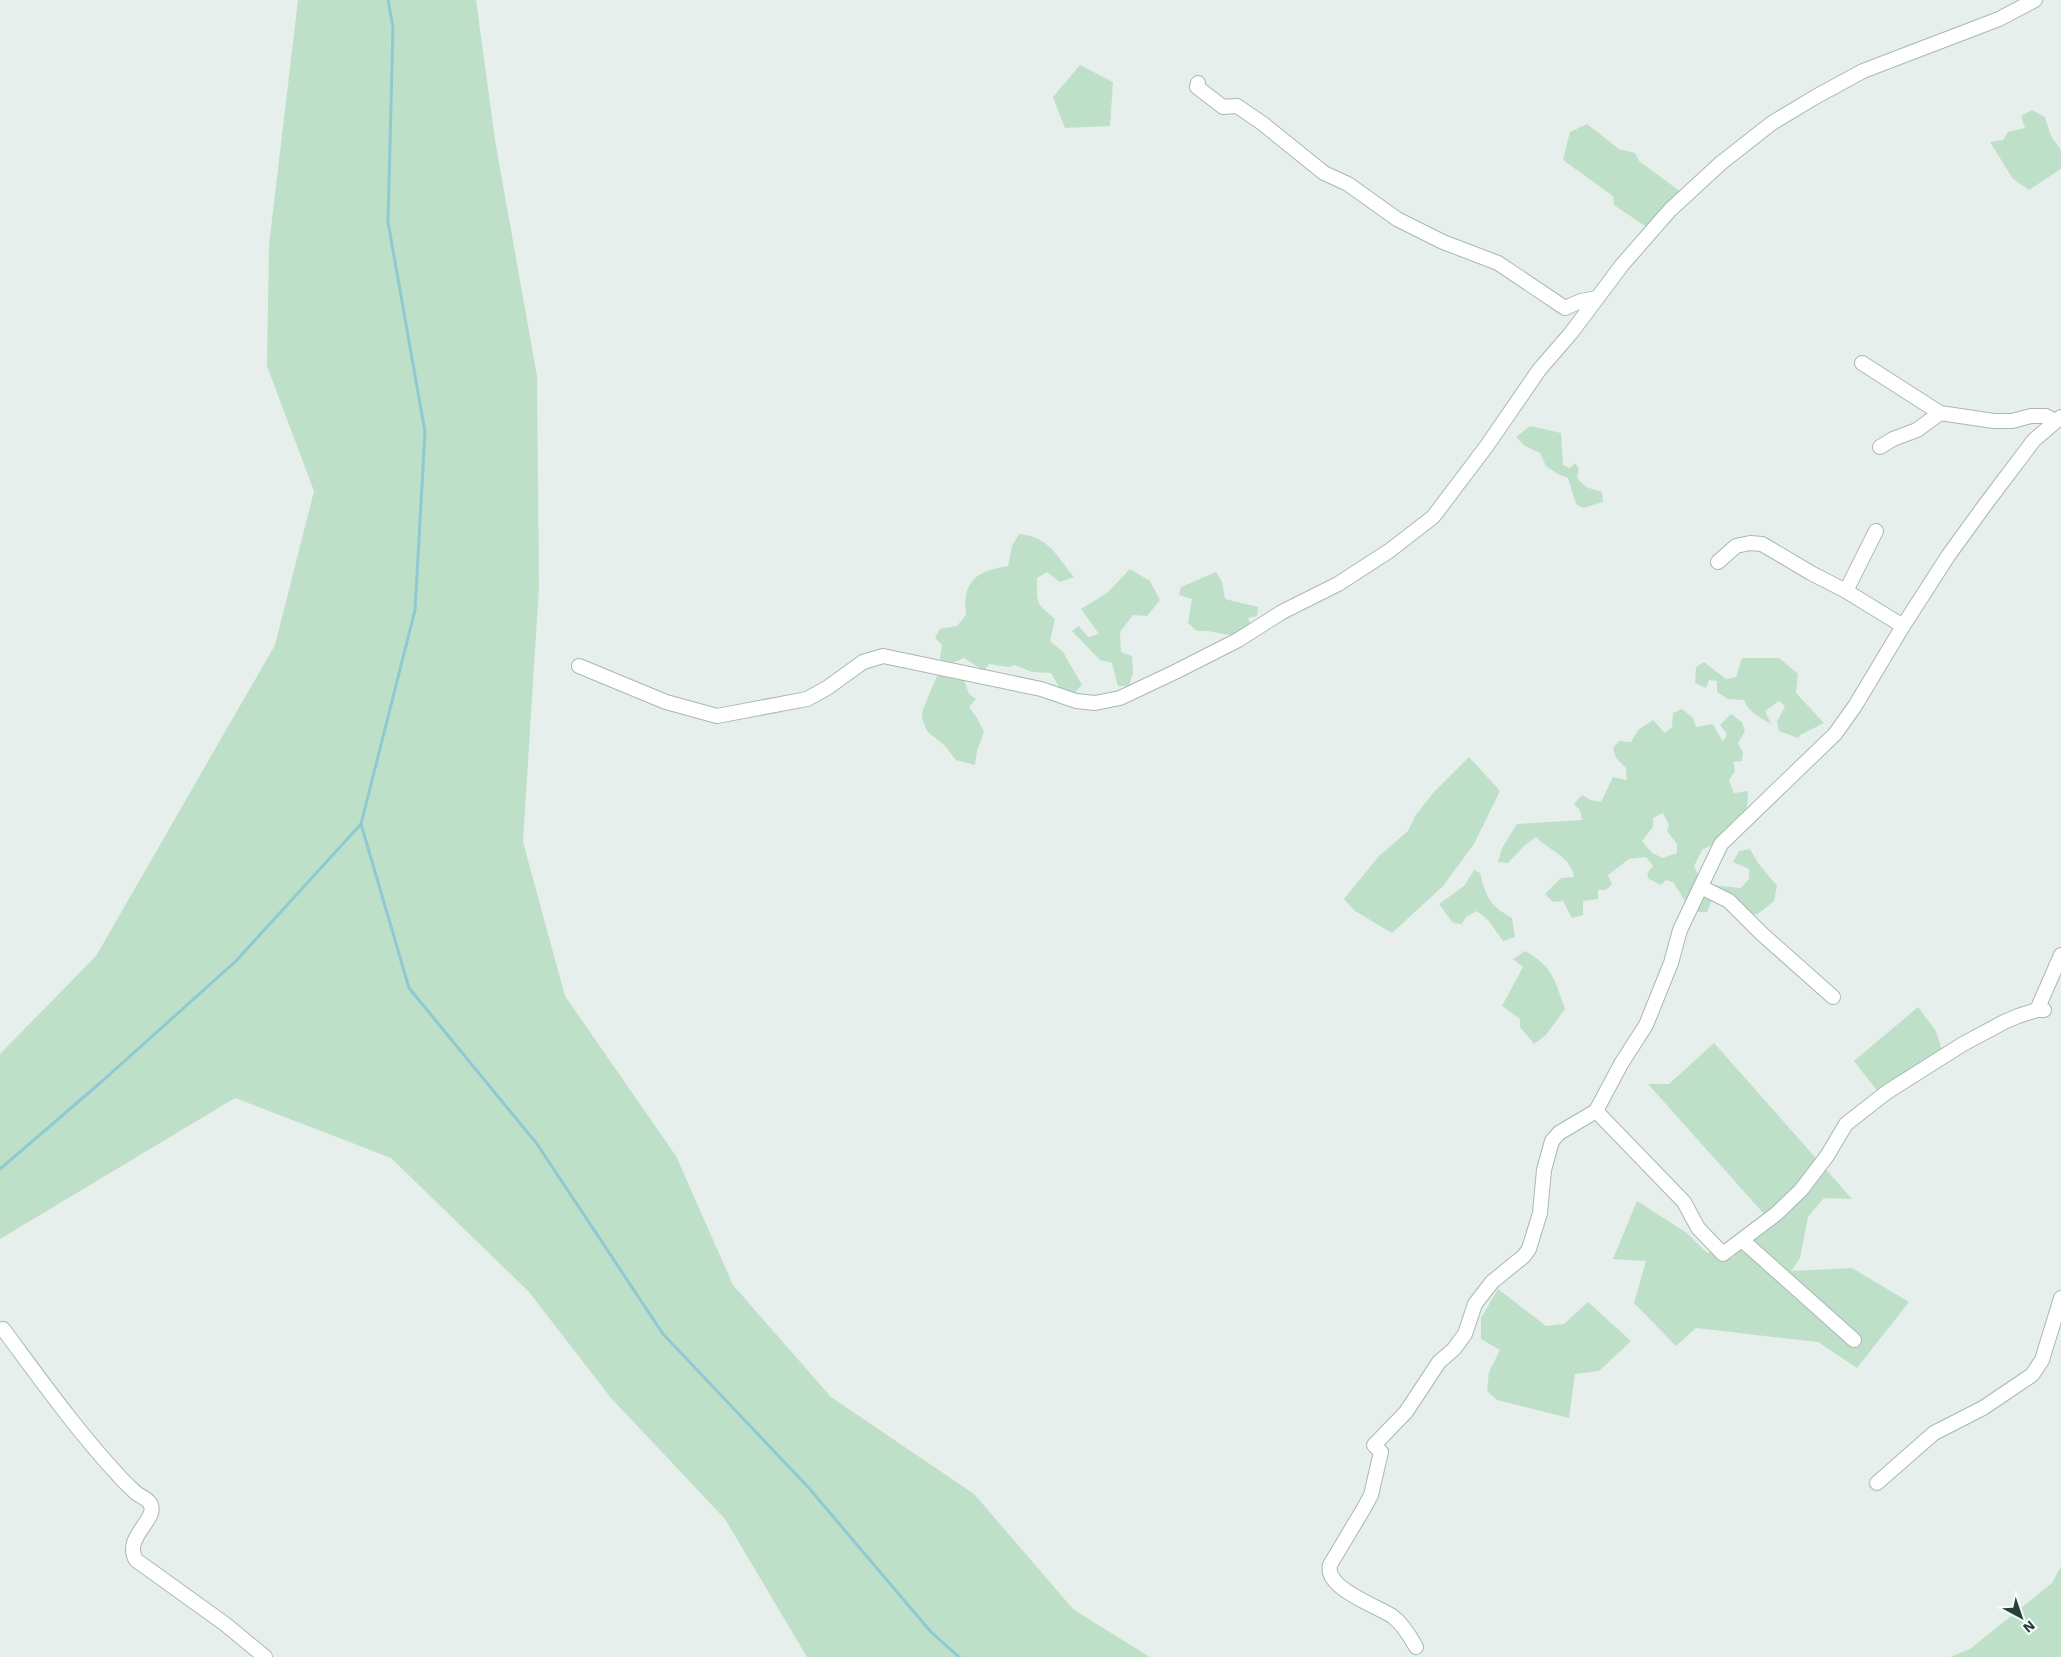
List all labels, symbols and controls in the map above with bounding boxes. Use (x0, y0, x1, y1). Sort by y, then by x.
north arrow (1996, 1592, 2046, 1642)
text: N (2020, 1617, 2038, 1636)

